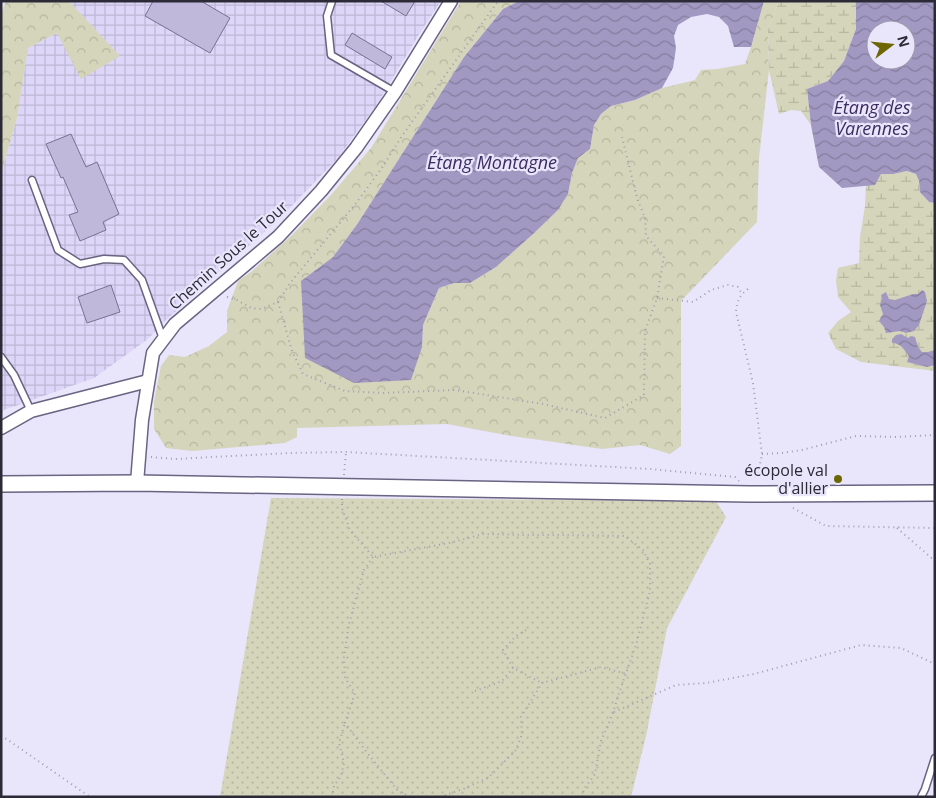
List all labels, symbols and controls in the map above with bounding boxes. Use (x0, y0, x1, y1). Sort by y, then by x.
north arrow (866, 20, 916, 70)
text: N (893, 33, 915, 49)
water label: Étang des Varennes (834, 95, 911, 140)
water label: Étang Montagne (427, 150, 557, 174)
street label: Chemin Sous le Tour (164, 195, 293, 315)
place label: écopole val d'allier (744, 459, 828, 499)
marker: écopole val d'allier (832, 473, 844, 485)

